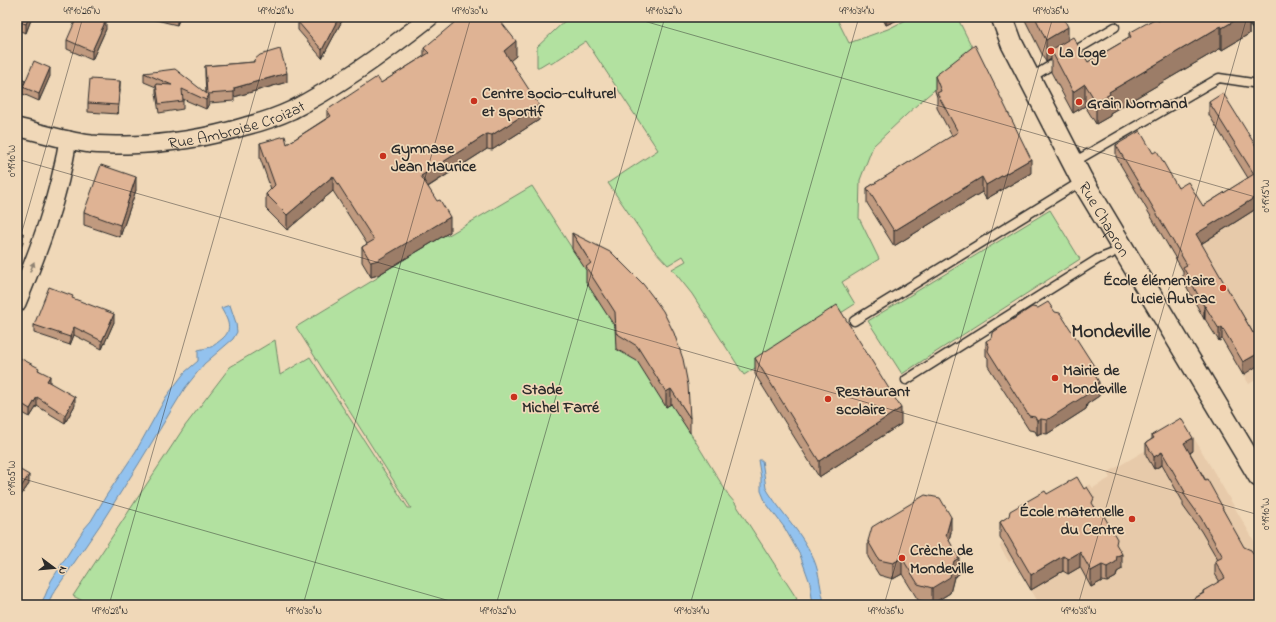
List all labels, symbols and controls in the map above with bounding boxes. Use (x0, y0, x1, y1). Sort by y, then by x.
text: 49°10'26"N (64, 4, 101, 19)
text: 49°10'28"N (258, 4, 294, 19)
text: 49°10'30"N (452, 4, 488, 19)
text: 49°10'32"N (646, 4, 683, 19)
text: 49°10'34"N (839, 4, 875, 19)
text: 49°10'36"N (1033, 4, 1069, 19)
place label: La Loge (1059, 41, 1107, 66)
marker: La Loge (1046, 46, 1056, 56)
place label: Centre socio-culturel et sportif (482, 82, 617, 124)
place label: Grain Normand (1087, 92, 1187, 116)
street label: Rue Ambroise Croizat (167, 95, 311, 156)
marker: Centre socio-culturel et sportif (469, 96, 479, 106)
marker: Grain Normand (1074, 97, 1084, 107)
place label: Gymnase Jean Maurice (391, 137, 477, 179)
text: 0°19'10"W (5, 145, 20, 177)
marker: Gymnase Jean Maurice (378, 151, 388, 161)
street label: Rue Chapron (1072, 178, 1135, 262)
text: 0°19'15"W (1259, 179, 1274, 213)
one-way arrow (29, 260, 35, 272)
place label: École élémentaire Lucie Aubrac (1103, 269, 1216, 311)
marker: École élémentaire Lucie Aubrac (1218, 283, 1228, 293)
district label: Mondeville (1071, 318, 1152, 347)
place label: Mairie de Mondeville (1063, 359, 1128, 401)
marker: Mairie de Mondeville (1050, 373, 1060, 383)
place label: Stade Michel Farré (522, 378, 600, 420)
place label: Restaurant scolaire (835, 380, 911, 422)
marker: Stade Michel Farré (509, 392, 519, 402)
marker: Restaurant scolaire (823, 394, 833, 404)
text: 0°19'05"W (5, 461, 20, 495)
text: 0°19'10"W (1259, 498, 1274, 530)
place label: École maternelle du Centre (1019, 500, 1125, 542)
marker: École maternelle du Centre (1127, 514, 1137, 524)
place label: Crèche de Mondeville (910, 539, 975, 581)
north arrow (34, 548, 74, 588)
marker: Crèche de Mondeville (897, 553, 907, 563)
text: N (54, 565, 71, 576)
text: 49°10'28"N (92, 604, 128, 619)
text: 49°10'30"N (286, 604, 322, 619)
text: 49°10'32"N (480, 604, 517, 619)
text: 49°10'34"N (674, 604, 710, 619)
text: 49°10'36"N (868, 604, 904, 619)
text: 49°10'38"N (1061, 604, 1097, 619)

